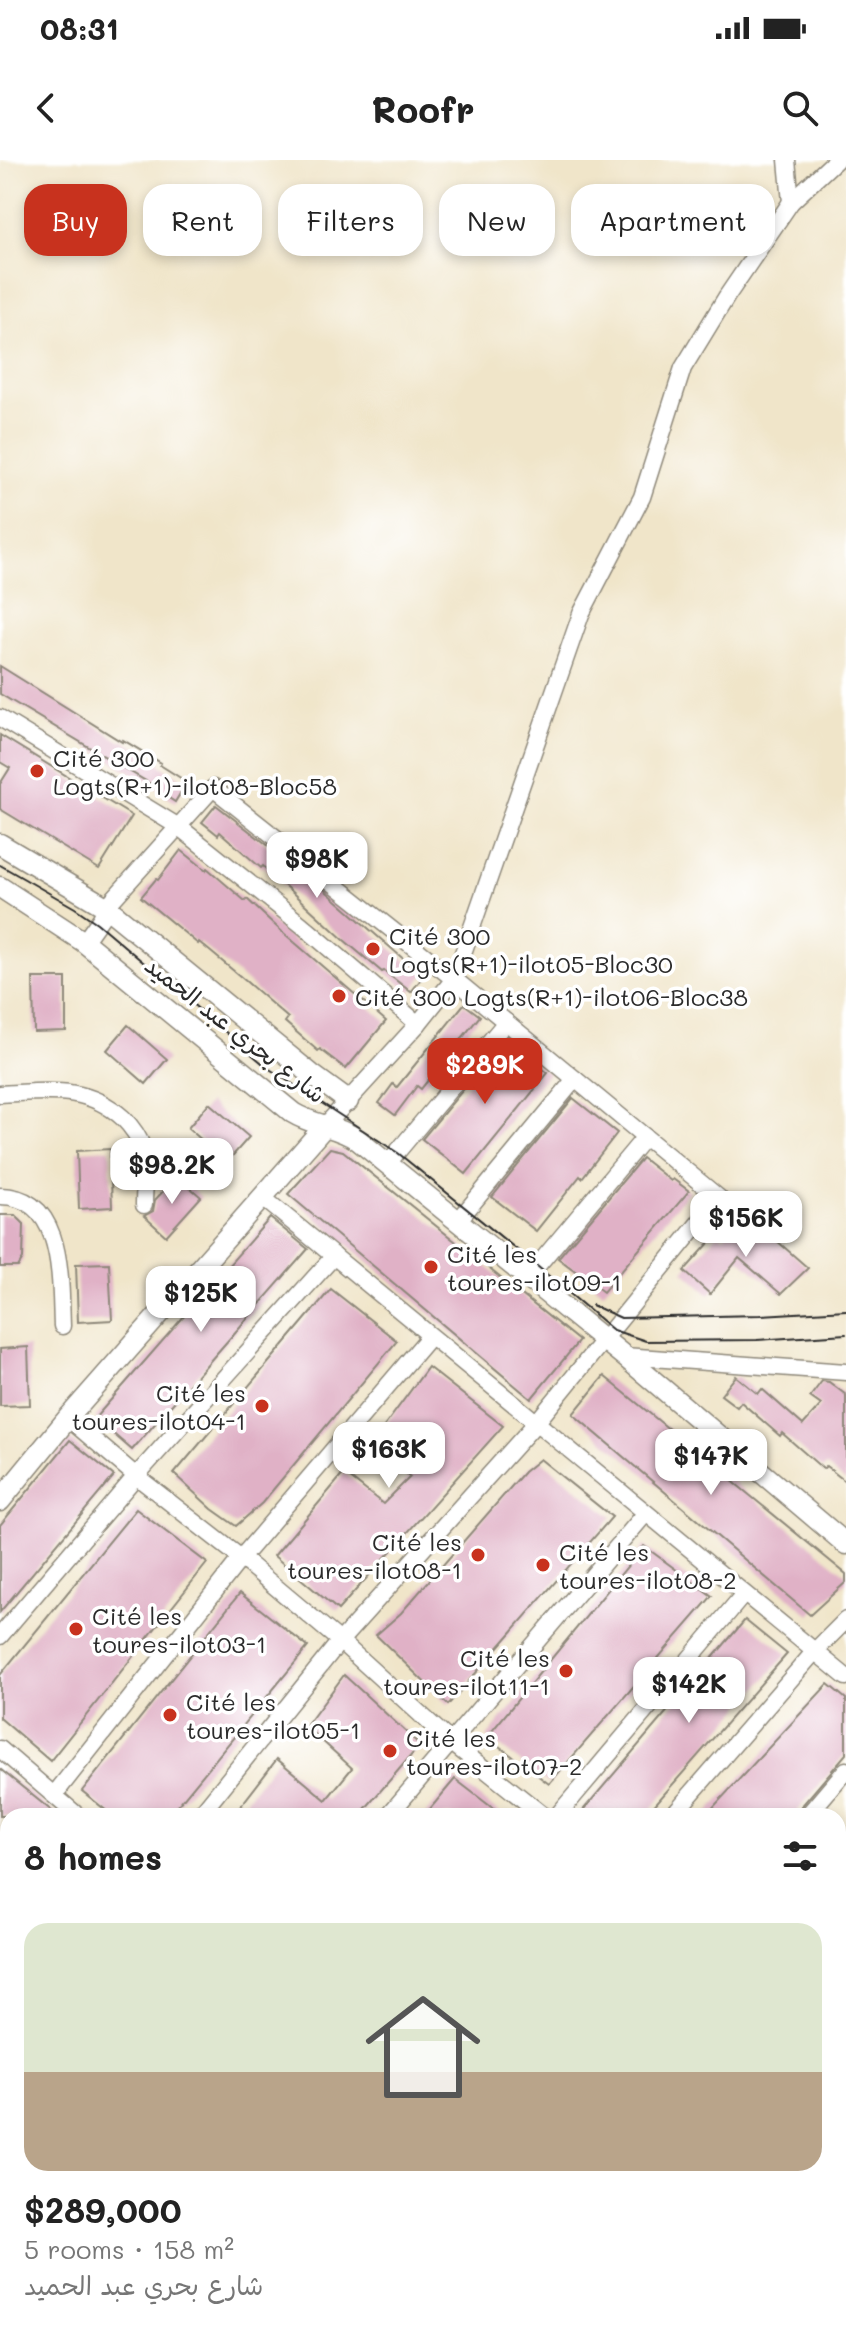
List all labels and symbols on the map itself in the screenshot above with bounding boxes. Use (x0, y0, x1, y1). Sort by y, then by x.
place label: Cité 300 Logts(R+1)-ilot08-Bloc58 (53, 742, 337, 801)
marker: Cité 300 Logts(R+1)-ilot08-Bloc58 (28, 762, 46, 780)
pin: $98K (270, 832, 364, 900)
place label: Cité 300 Logts(R+1)-ilot05-Bloc30 (389, 920, 673, 979)
marker: Cité 300 Logts(R+1)-ilot05-Bloc30 (364, 940, 382, 958)
street label: شارع بحري عبد الحميد (138, 949, 333, 1112)
place label: Cité 300 Logts(R+1)-ilot06-Bloc38 (355, 981, 748, 1012)
marker: Cité 300 Logts(R+1)-ilot06-Bloc38 (330, 987, 348, 1005)
pin: $289K (429, 1038, 541, 1106)
pin: $98.2K (107, 1138, 237, 1206)
pin: $156K (690, 1191, 802, 1259)
place label: Cité les toures-ilot09-1 (447, 1238, 622, 1297)
marker: Cité les toures-ilot09-1 (422, 1258, 440, 1276)
pin: $125K (145, 1266, 257, 1334)
place label: Cité les toures-ilot04-1 (71, 1377, 246, 1436)
marker: Cité les toures-ilot04-1 (253, 1397, 271, 1415)
pin: $163K (333, 1422, 445, 1490)
pin: $147K (655, 1429, 767, 1497)
place label: Cité les toures-ilot08-1 (287, 1526, 462, 1585)
place label: Cité les toures-ilot08-2 (559, 1536, 737, 1595)
marker: Cité les toures-ilot08-1 (469, 1546, 487, 1564)
marker: Cité les toures-ilot08-2 (534, 1556, 552, 1574)
place label: Cité les toures-ilot03-1 (92, 1600, 267, 1659)
marker: Cité les toures-ilot03-1 (67, 1620, 85, 1638)
place label: Cité les toures-ilot11-1 (383, 1642, 550, 1701)
pin: $142K (633, 1657, 745, 1725)
marker: Cité les toures-ilot11-1 (557, 1662, 575, 1680)
place label: Cité les toures-ilot05-1 (186, 1686, 360, 1745)
marker: Cité les toures-ilot05-1 (161, 1706, 179, 1724)
place label: Cité les toures-ilot07-2 (406, 1722, 582, 1781)
marker: Cité les toures-ilot07-2 (381, 1742, 399, 1760)

